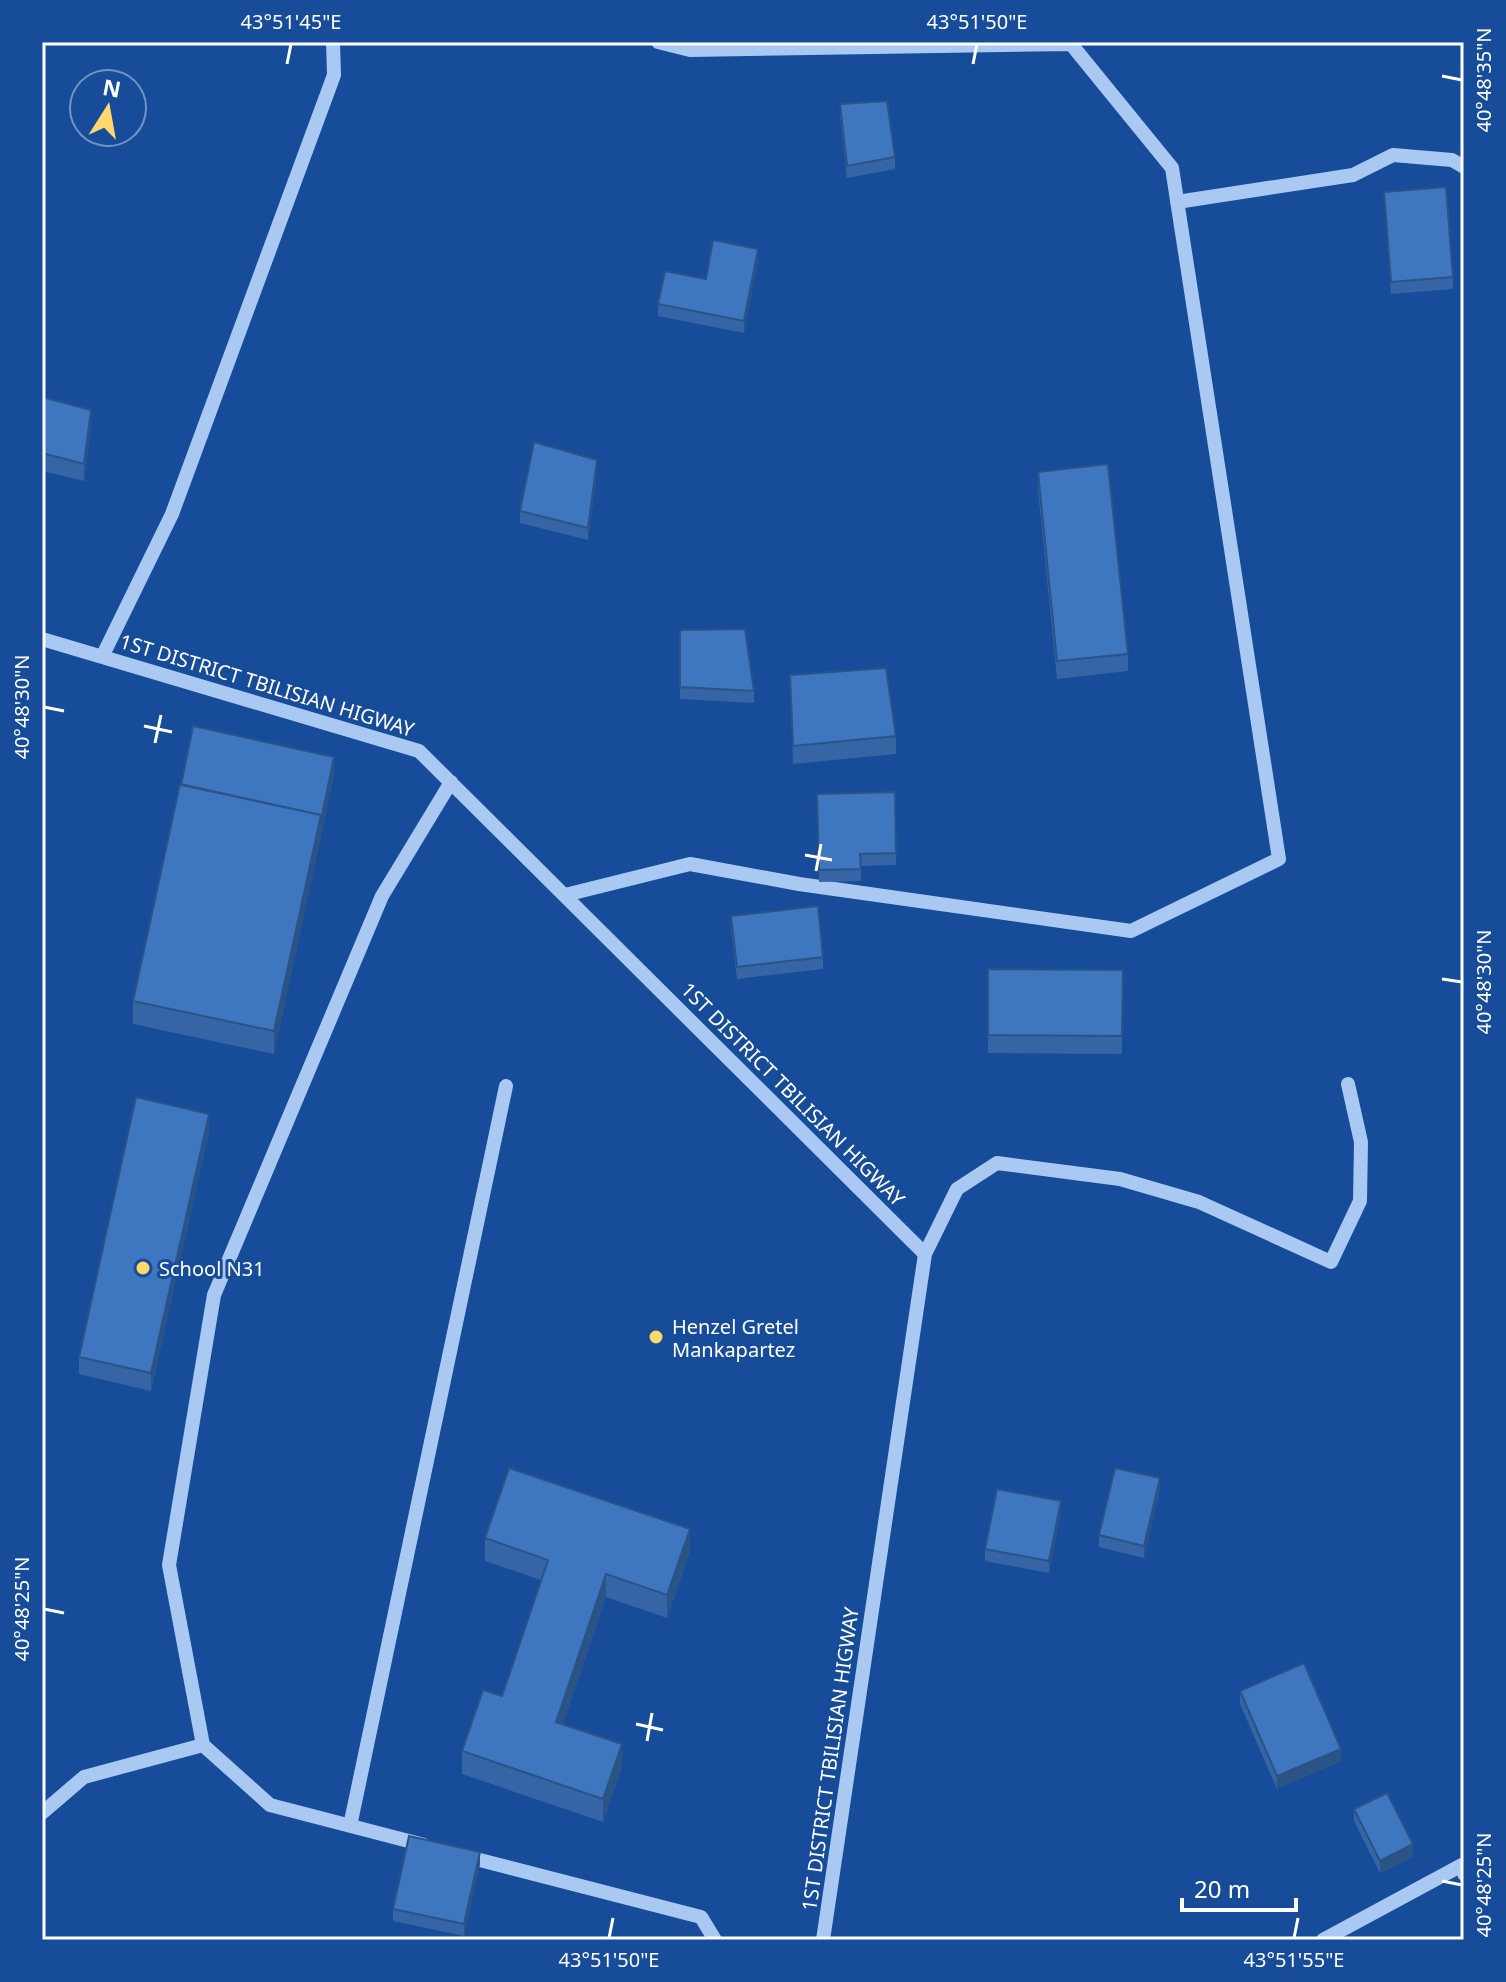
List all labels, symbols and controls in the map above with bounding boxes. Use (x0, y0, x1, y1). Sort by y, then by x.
text: 43°51'45"E (241, 8, 341, 35)
text: 43°51'50"E (927, 8, 1027, 35)
text: 40°48'35"N (1470, 27, 1497, 133)
north arrow (68, 68, 148, 148)
text: N (100, 71, 124, 104)
street label: 1ST DISTRICT TBILISIAN HIGWAY (117, 627, 418, 743)
text: 40°48'30"N (8, 654, 35, 760)
text: 40°48'30"N (1470, 929, 1497, 1035)
street label: 1ST DISTRICT TBILISIAN HIGWAY (675, 976, 911, 1212)
place label: School N31 (159, 1255, 265, 1282)
marker: School N31 (134, 1259, 152, 1277)
place label: Henzel Gretel Mankapartez (672, 1313, 799, 1363)
marker: Henzel Gretel Mankapartez (647, 1328, 665, 1346)
text: 40°48'25"N (8, 1556, 35, 1662)
street label: 1ST DISTRICT TBILISIAN HIGWAY (795, 1605, 865, 1913)
text: 40°48'25"N (1470, 1832, 1497, 1938)
scale bar (1182, 1862, 1296, 1912)
text: 20 m (1194, 1872, 1250, 1905)
text: 43°51'50"E (559, 1946, 659, 1973)
text: 43°51'55"E (1244, 1946, 1344, 1973)

